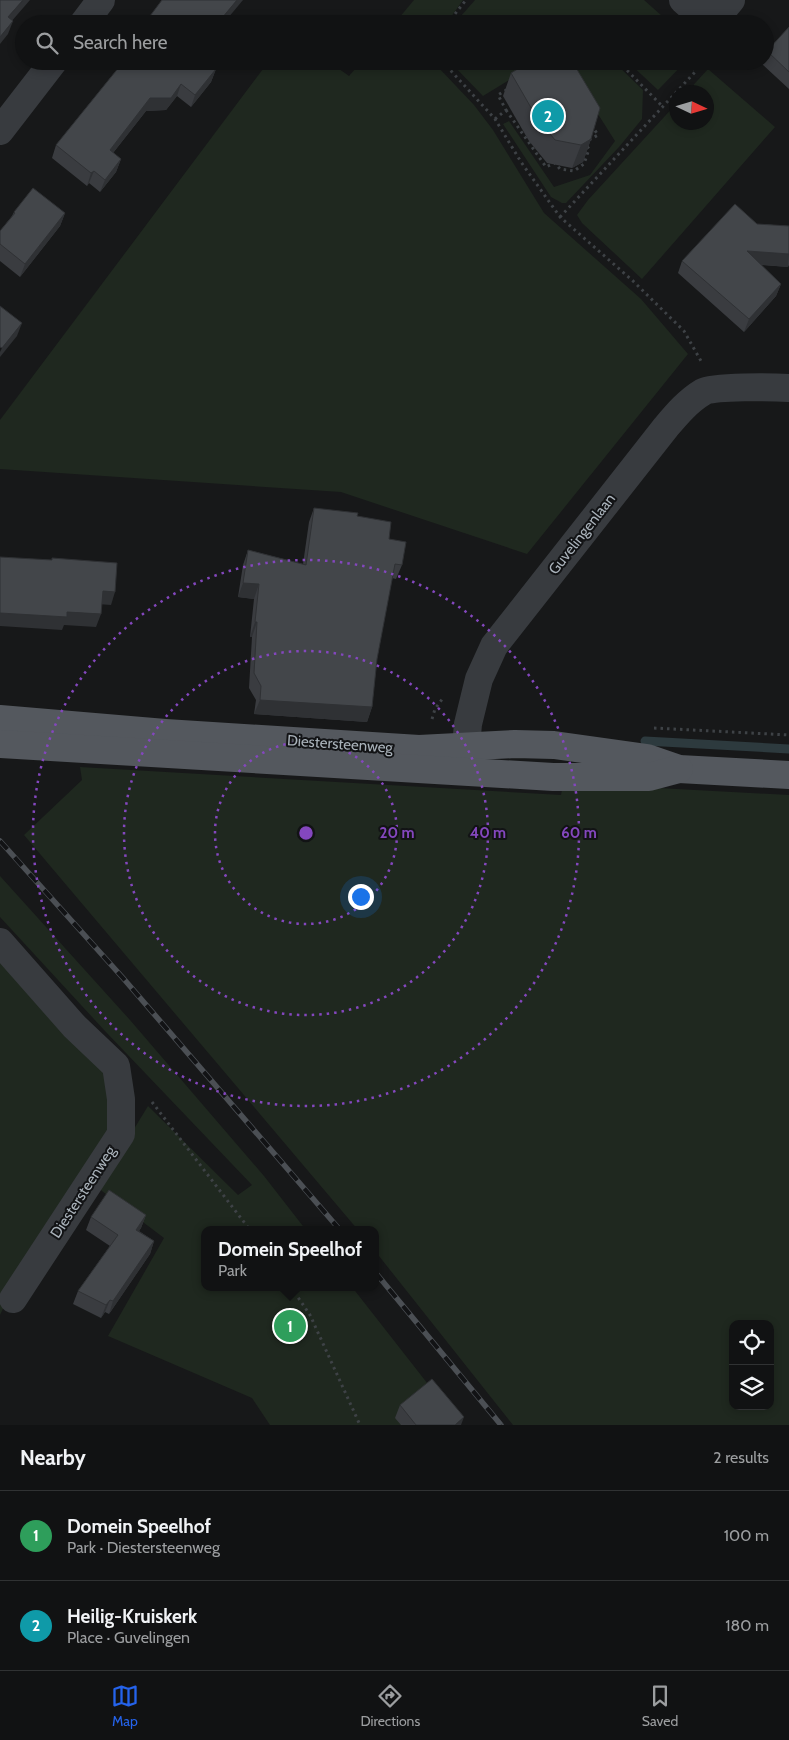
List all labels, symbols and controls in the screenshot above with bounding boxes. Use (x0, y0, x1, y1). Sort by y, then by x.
search box (15, 15, 774, 70)
icon: search (33, 29, 61, 57)
text: Search here (73, 31, 167, 54)
north arrow (669, 85, 714, 130)
pin: 2 (532, 97, 564, 135)
street label: Guvelingenlaan (545, 490, 619, 578)
street label: Diestersteenweg (286, 731, 394, 757)
centre of rings (297, 824, 315, 842)
text: 20 m (380, 824, 414, 842)
text: 40 m (470, 824, 506, 842)
text: 60 m (561, 824, 597, 842)
your location (348, 884, 374, 910)
street label: Diestersteenweg (47, 1142, 120, 1241)
popup (201, 1226, 379, 1291)
text: Domein Speelhof (218, 1238, 362, 1261)
text: Park (218, 1261, 247, 1280)
pin: 1 (274, 1307, 306, 1345)
map controls (729, 1320, 774, 1410)
button: locate (729, 1320, 774, 1365)
button: layers (729, 1365, 774, 1410)
text: Nearby (20, 1445, 86, 1470)
text: 2 results (713, 1448, 769, 1467)
text: Domein Speelhof (67, 1515, 211, 1538)
text: 1 (33, 1526, 39, 1545)
text: 100 m (724, 1526, 769, 1545)
text: Park · Diestersteenweg (67, 1538, 220, 1557)
text: Heilig-Kruiskerk (67, 1605, 197, 1628)
text: 2 (32, 1616, 40, 1635)
text: 180 m (725, 1616, 769, 1635)
text: Place · Guvelingen (67, 1628, 190, 1647)
tab: Map (111, 1682, 139, 1730)
tab: Directions (360, 1682, 420, 1730)
tab: Saved (642, 1682, 678, 1730)

